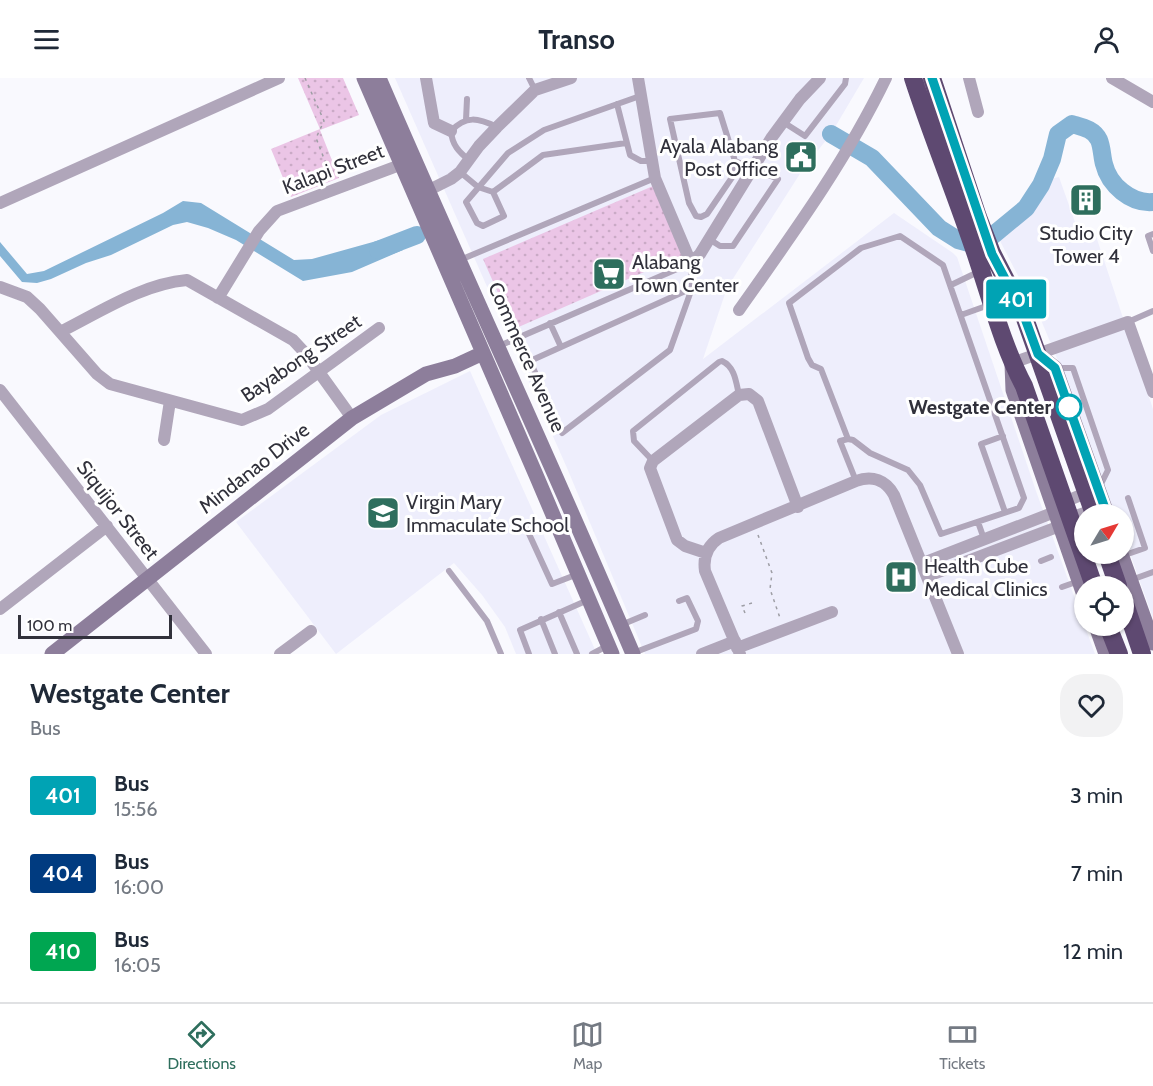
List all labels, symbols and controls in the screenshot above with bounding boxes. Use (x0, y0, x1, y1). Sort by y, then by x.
icon: menu (30, 23, 63, 56)
text: Transo (538, 23, 615, 56)
icon: person (1090, 23, 1123, 56)
place label: Ayala Alabang Post Office (660, 134, 779, 181)
street label: Kalapi Street (279, 139, 387, 199)
public building icon: Ayala Alabang Post Office (783, 139, 819, 175)
building icon: Studio City Tower 4 (1068, 182, 1104, 218)
place label: Studio City Tower 4 (1039, 221, 1133, 268)
place label: Alabang Town Center (632, 250, 739, 297)
supermarket icon: Alabang Town Center (591, 256, 627, 292)
street label: Commerce Avenue (483, 278, 571, 436)
line badge: 401 (982, 280, 1050, 318)
text: 401 (998, 287, 1034, 312)
street label: Bayabong Street (236, 309, 366, 407)
marker: Westgate Center (1056, 394, 1082, 420)
place label: Westgate Center (908, 395, 1051, 419)
street label: Mindanao Drive (194, 418, 314, 518)
street label: Siquijor Street (72, 456, 164, 565)
place label: Virgin Mary Immaculate School (406, 490, 569, 537)
school or university icon: Virgin Mary Immaculate School (365, 495, 401, 531)
north arrow (1074, 504, 1134, 564)
map controls (1074, 504, 1134, 636)
place label: Health Cube Medical Clinics (924, 554, 1048, 601)
hospital icon: Health Cube Medical Clinics (883, 559, 919, 595)
button: locate (1074, 576, 1134, 636)
scale bar (18, 612, 172, 640)
text: 100 m (27, 616, 72, 635)
button: heart (1060, 674, 1123, 737)
text: Westgate Center (30, 676, 230, 710)
text: Bus (30, 716, 61, 740)
text: Bus (114, 770, 149, 797)
text: 3 min (1070, 782, 1123, 809)
text: 401 (45, 783, 81, 808)
text: 15:56 (114, 797, 158, 821)
text: Bus (114, 848, 149, 875)
text: 7 min (1071, 860, 1123, 887)
text: 404 (43, 861, 83, 886)
text: 16:00 (114, 875, 164, 899)
text: Bus (114, 926, 149, 953)
text: 12 min (1063, 938, 1123, 965)
text: 410 (45, 939, 81, 964)
text: 16:05 (114, 953, 161, 977)
tab: Directions (168, 1018, 236, 1073)
tab: Map (571, 1018, 604, 1073)
tab: Tickets (939, 1018, 985, 1073)

